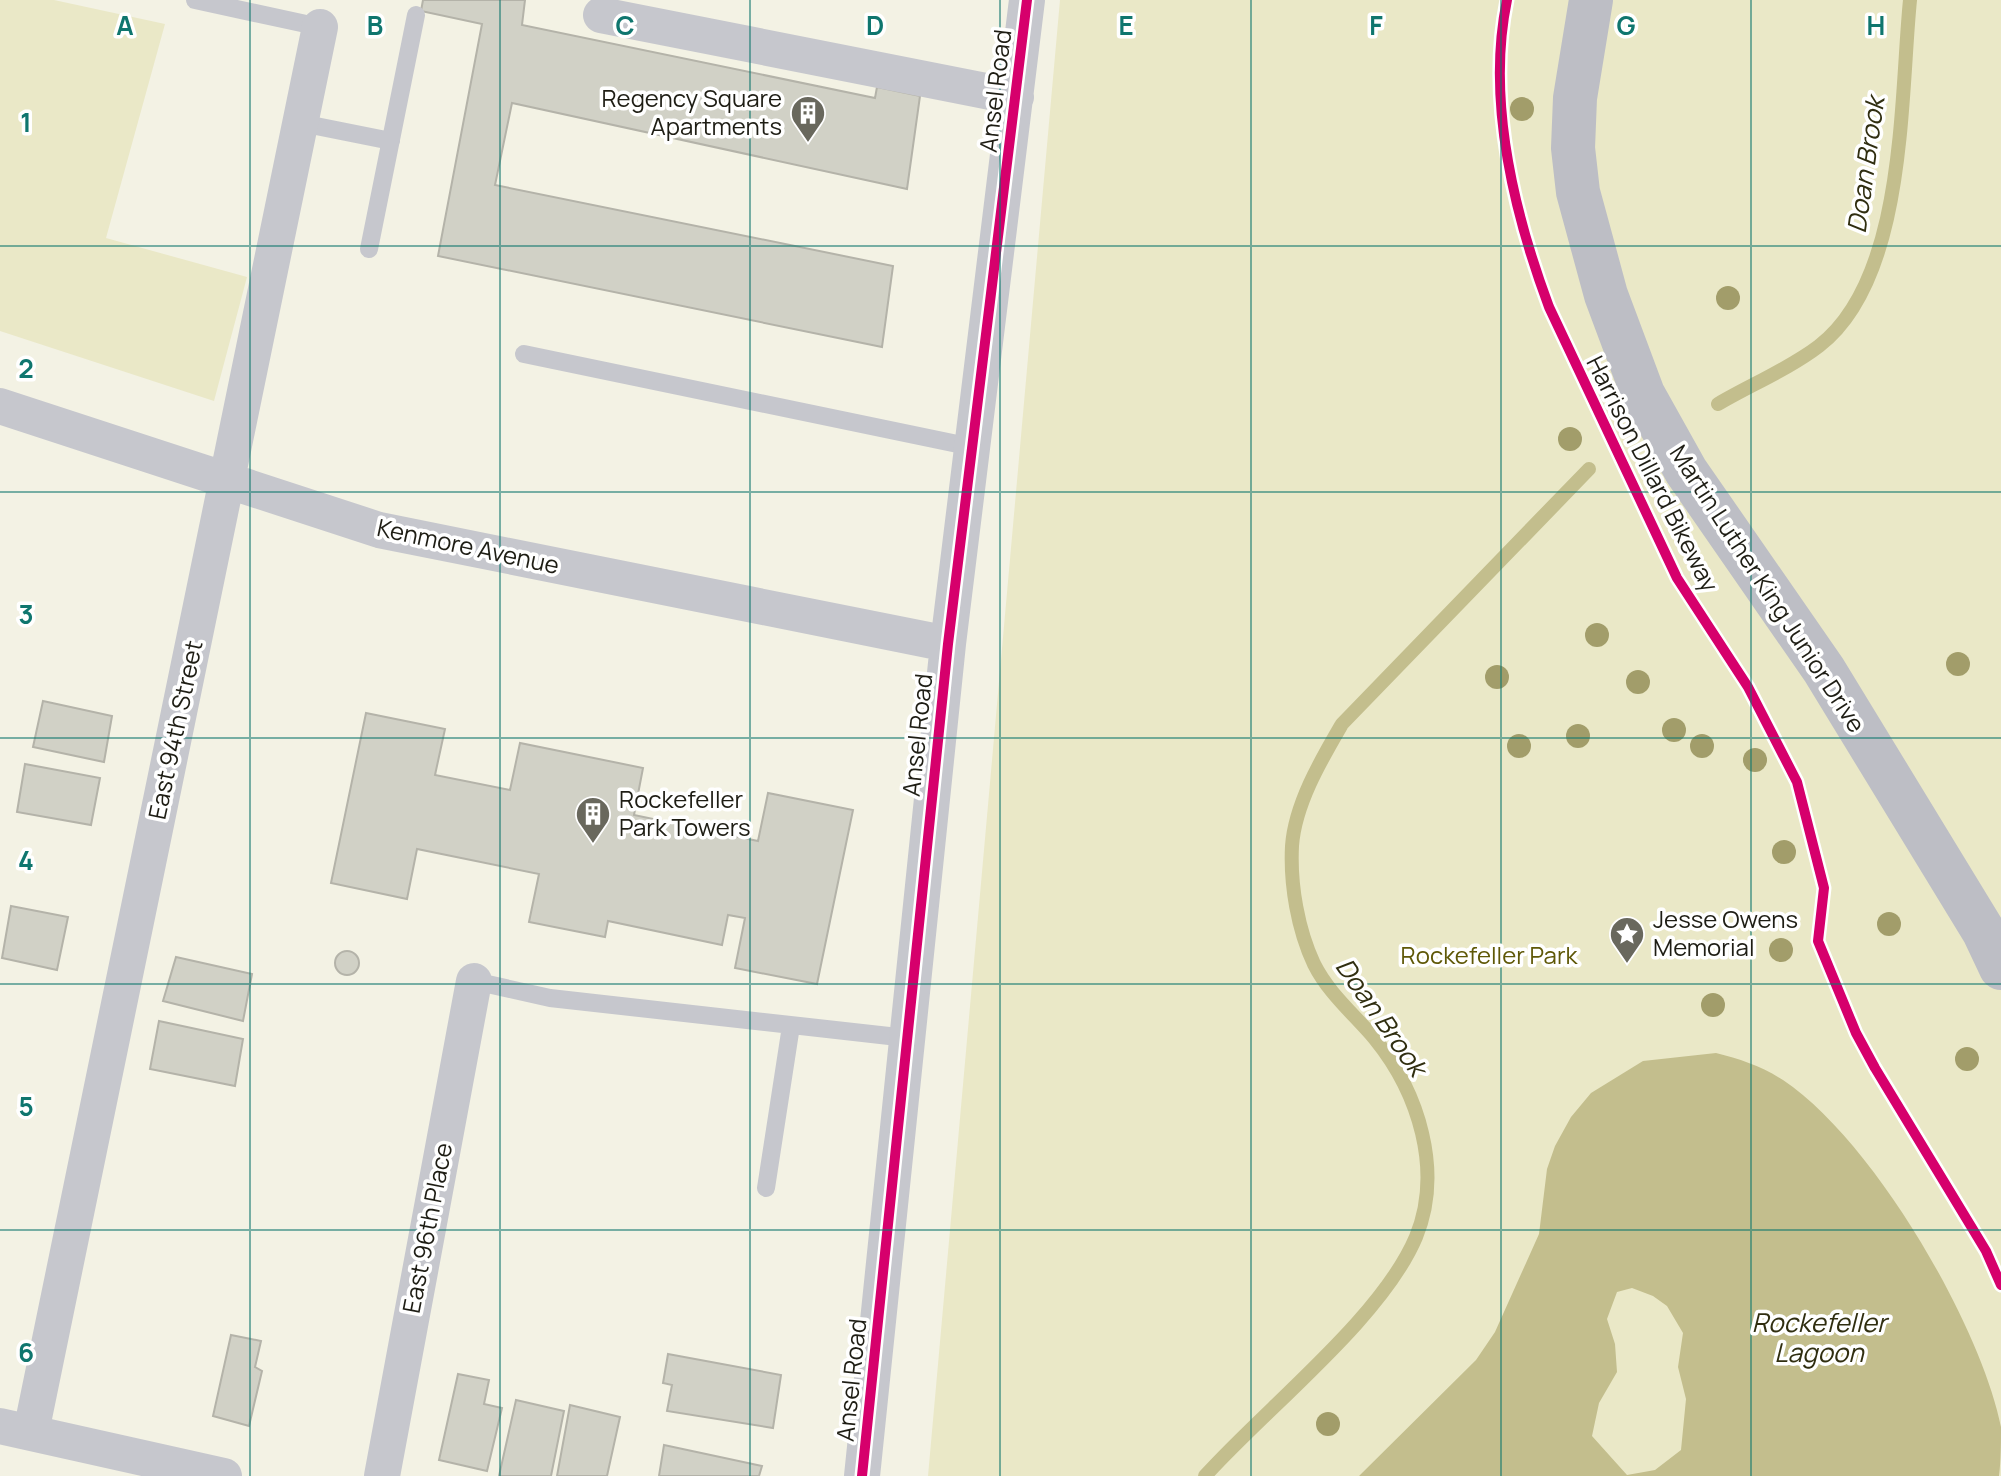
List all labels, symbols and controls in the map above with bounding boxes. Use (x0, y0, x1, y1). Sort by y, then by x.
text: A (116, 7, 134, 43)
text: B (367, 7, 383, 43)
text: C (615, 7, 635, 43)
text: D (866, 7, 884, 43)
text: E (1118, 7, 1134, 43)
text: F (1369, 7, 1383, 43)
text: G (1616, 7, 1636, 43)
text: H (1867, 7, 1885, 43)
street label: Ansel Road (971, 28, 1018, 154)
place label: Regency Square Apartments (601, 81, 782, 142)
water label: Doan Brook (1838, 91, 1893, 235)
building icon: Regency Square Apartments (789, 94, 827, 144)
text: 1 (20, 104, 32, 140)
text: 2 (18, 350, 34, 386)
street label: Harrison Dillard Bikeway (1579, 350, 1727, 597)
street label: Martin Luther King Junior Drive (1663, 438, 1874, 738)
street label: Kenmore Avenue (374, 510, 562, 581)
text: 3 (18, 596, 34, 632)
street label: East 94th Street (139, 637, 210, 822)
street label: Ansel Road (894, 672, 939, 798)
place label: Rockefeller Park Towers (619, 782, 750, 843)
building icon: Rockefeller Park Towers (574, 795, 612, 845)
text: 4 (18, 842, 34, 878)
place label: Jesse Owens Memorial (1653, 902, 1798, 963)
place icon: Jesse Owens Memorial (1608, 915, 1646, 965)
park label: Rockefeller Park (1401, 938, 1579, 971)
water label: Doan Brook (1328, 950, 1438, 1086)
text: 5 (18, 1088, 34, 1124)
street label: East 96th Place (394, 1140, 459, 1316)
water label: Rockefeller Lagoon (1752, 1304, 1890, 1370)
street label: Ansel Road (828, 1317, 873, 1443)
text: 6 (18, 1334, 34, 1370)

